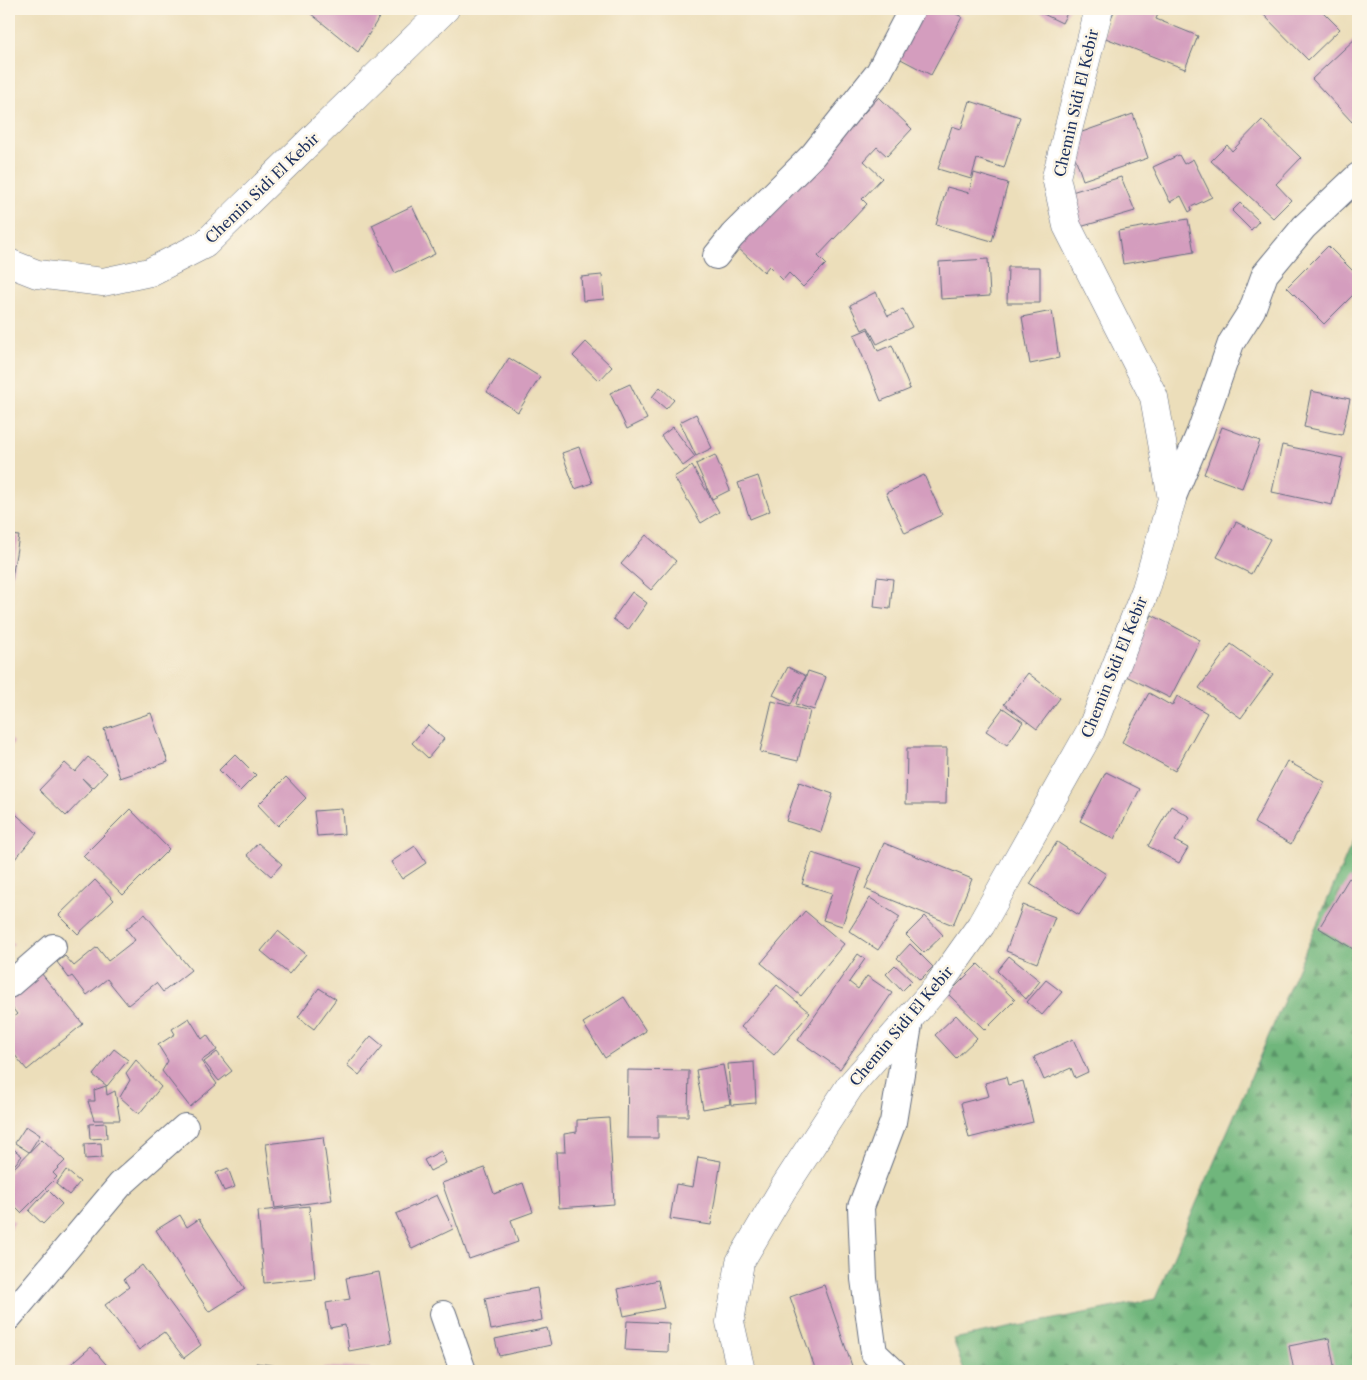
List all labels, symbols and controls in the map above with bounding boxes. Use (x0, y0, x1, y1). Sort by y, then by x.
street label: Chemin Sidi El Kebir (1050, 27, 1102, 179)
street label: Chemin Sidi El Kebir (201, 128, 323, 247)
street label: Chemin Sidi El Kebir (1077, 593, 1151, 741)
street label: Chemin Sidi El Kebir (845, 962, 957, 1090)

